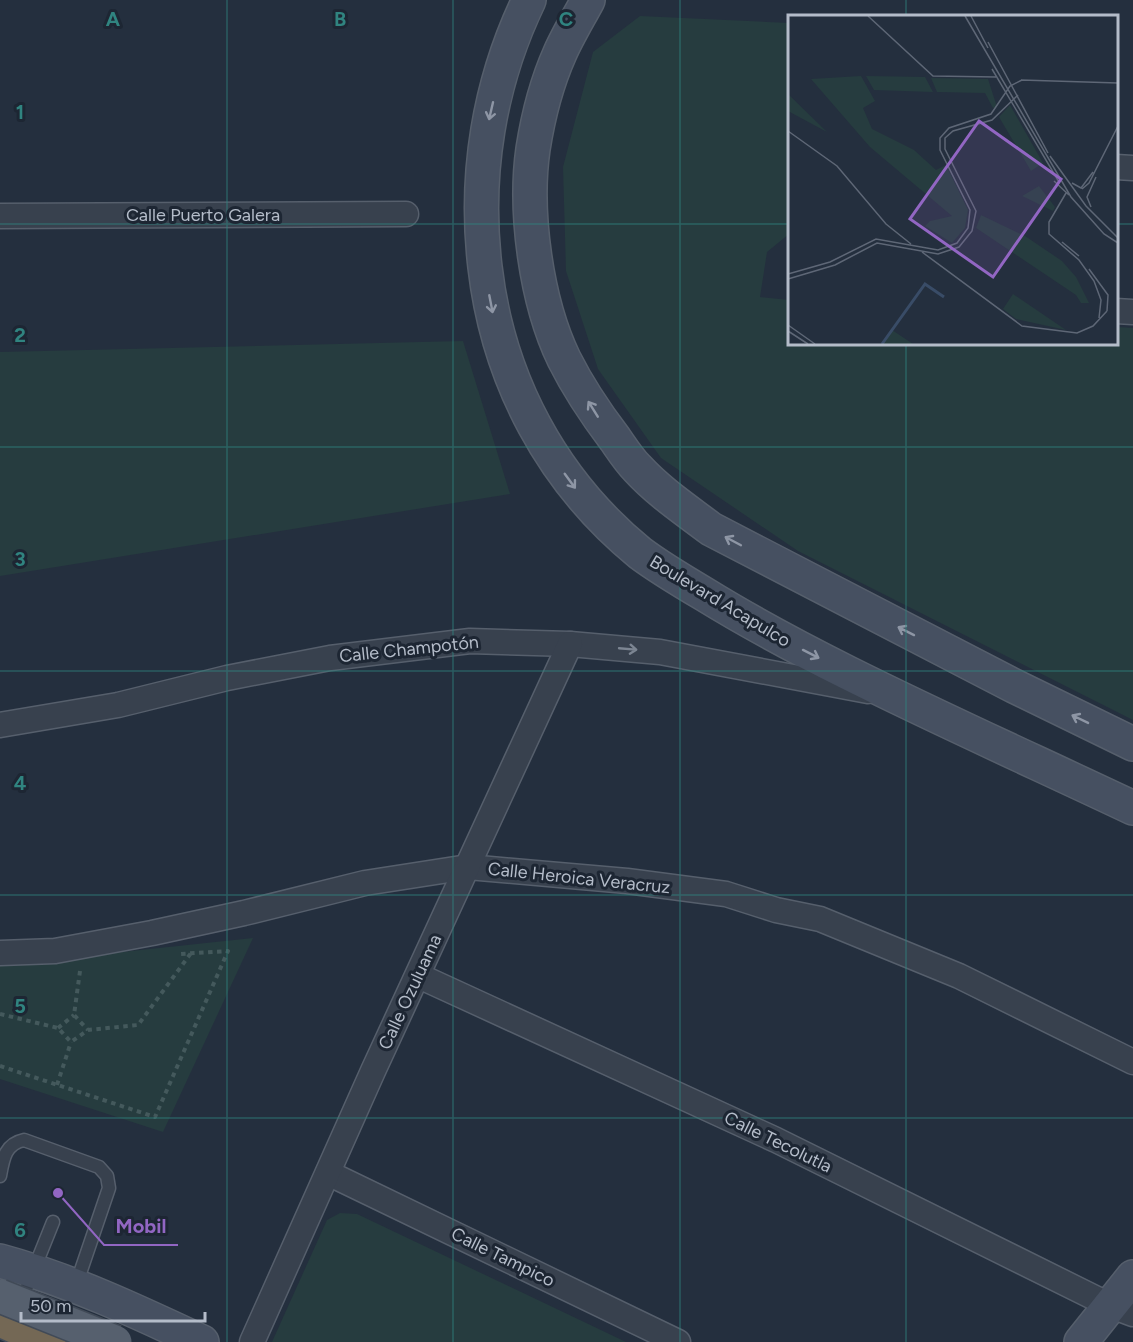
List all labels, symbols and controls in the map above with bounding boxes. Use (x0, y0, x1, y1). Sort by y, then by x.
text: A (106, 7, 121, 31)
text: B (334, 7, 346, 31)
text: C (559, 7, 573, 31)
inset map (788, 15, 1118, 345)
text: 1 (16, 100, 24, 124)
one-way arrow (485, 101, 496, 120)
street label: Calle Puerto Galera (126, 204, 280, 226)
one-way arrow (486, 294, 497, 314)
text: 2 (14, 323, 26, 347)
one-way arrow (587, 401, 599, 418)
one-way arrow (563, 472, 576, 488)
one-way arrow (725, 535, 743, 546)
text: 3 (14, 547, 26, 571)
street label: Boulevard Acapulco (646, 550, 794, 652)
one-way arrow (898, 625, 916, 636)
street label: Calle Champotón (338, 631, 480, 667)
one-way arrow (618, 644, 638, 655)
one-way arrow (801, 649, 819, 660)
one-way arrow (1072, 712, 1090, 724)
text: 4 (14, 771, 27, 795)
street label: Calle Heroica Veracruz (487, 857, 671, 899)
street label: Calle Ozuluama (374, 931, 446, 1053)
text: 5 (14, 994, 26, 1018)
street label: Calle Tecolutla (721, 1106, 835, 1178)
callout: Mobil (104, 1207, 178, 1245)
text: Mobil (116, 1214, 166, 1238)
text: 6 (14, 1218, 26, 1242)
street label: Calle Tampico (448, 1222, 558, 1292)
scale bar (21, 1285, 206, 1323)
text: 50 m (30, 1295, 72, 1317)

